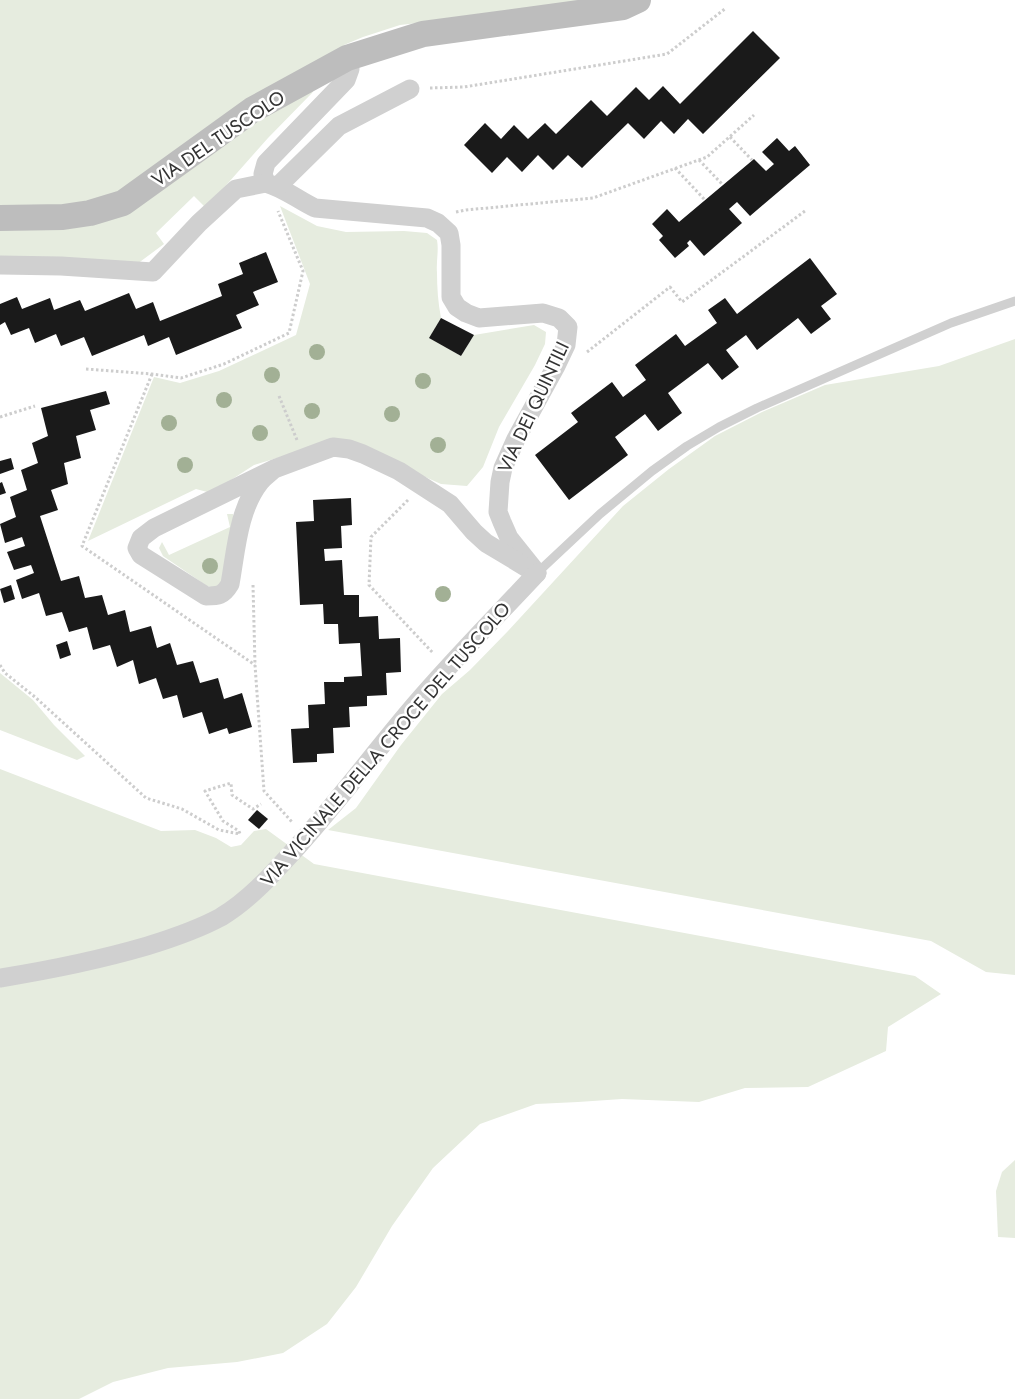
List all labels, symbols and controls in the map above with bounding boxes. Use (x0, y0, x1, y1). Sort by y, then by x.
street label: VIA DEL TUSCOLO (146, 84, 290, 193)
street label: VIA DEI QUINTILI (491, 337, 576, 477)
street label: VIA VICINALE DELLA CROCE DEL TUSCOLO (254, 596, 517, 892)

